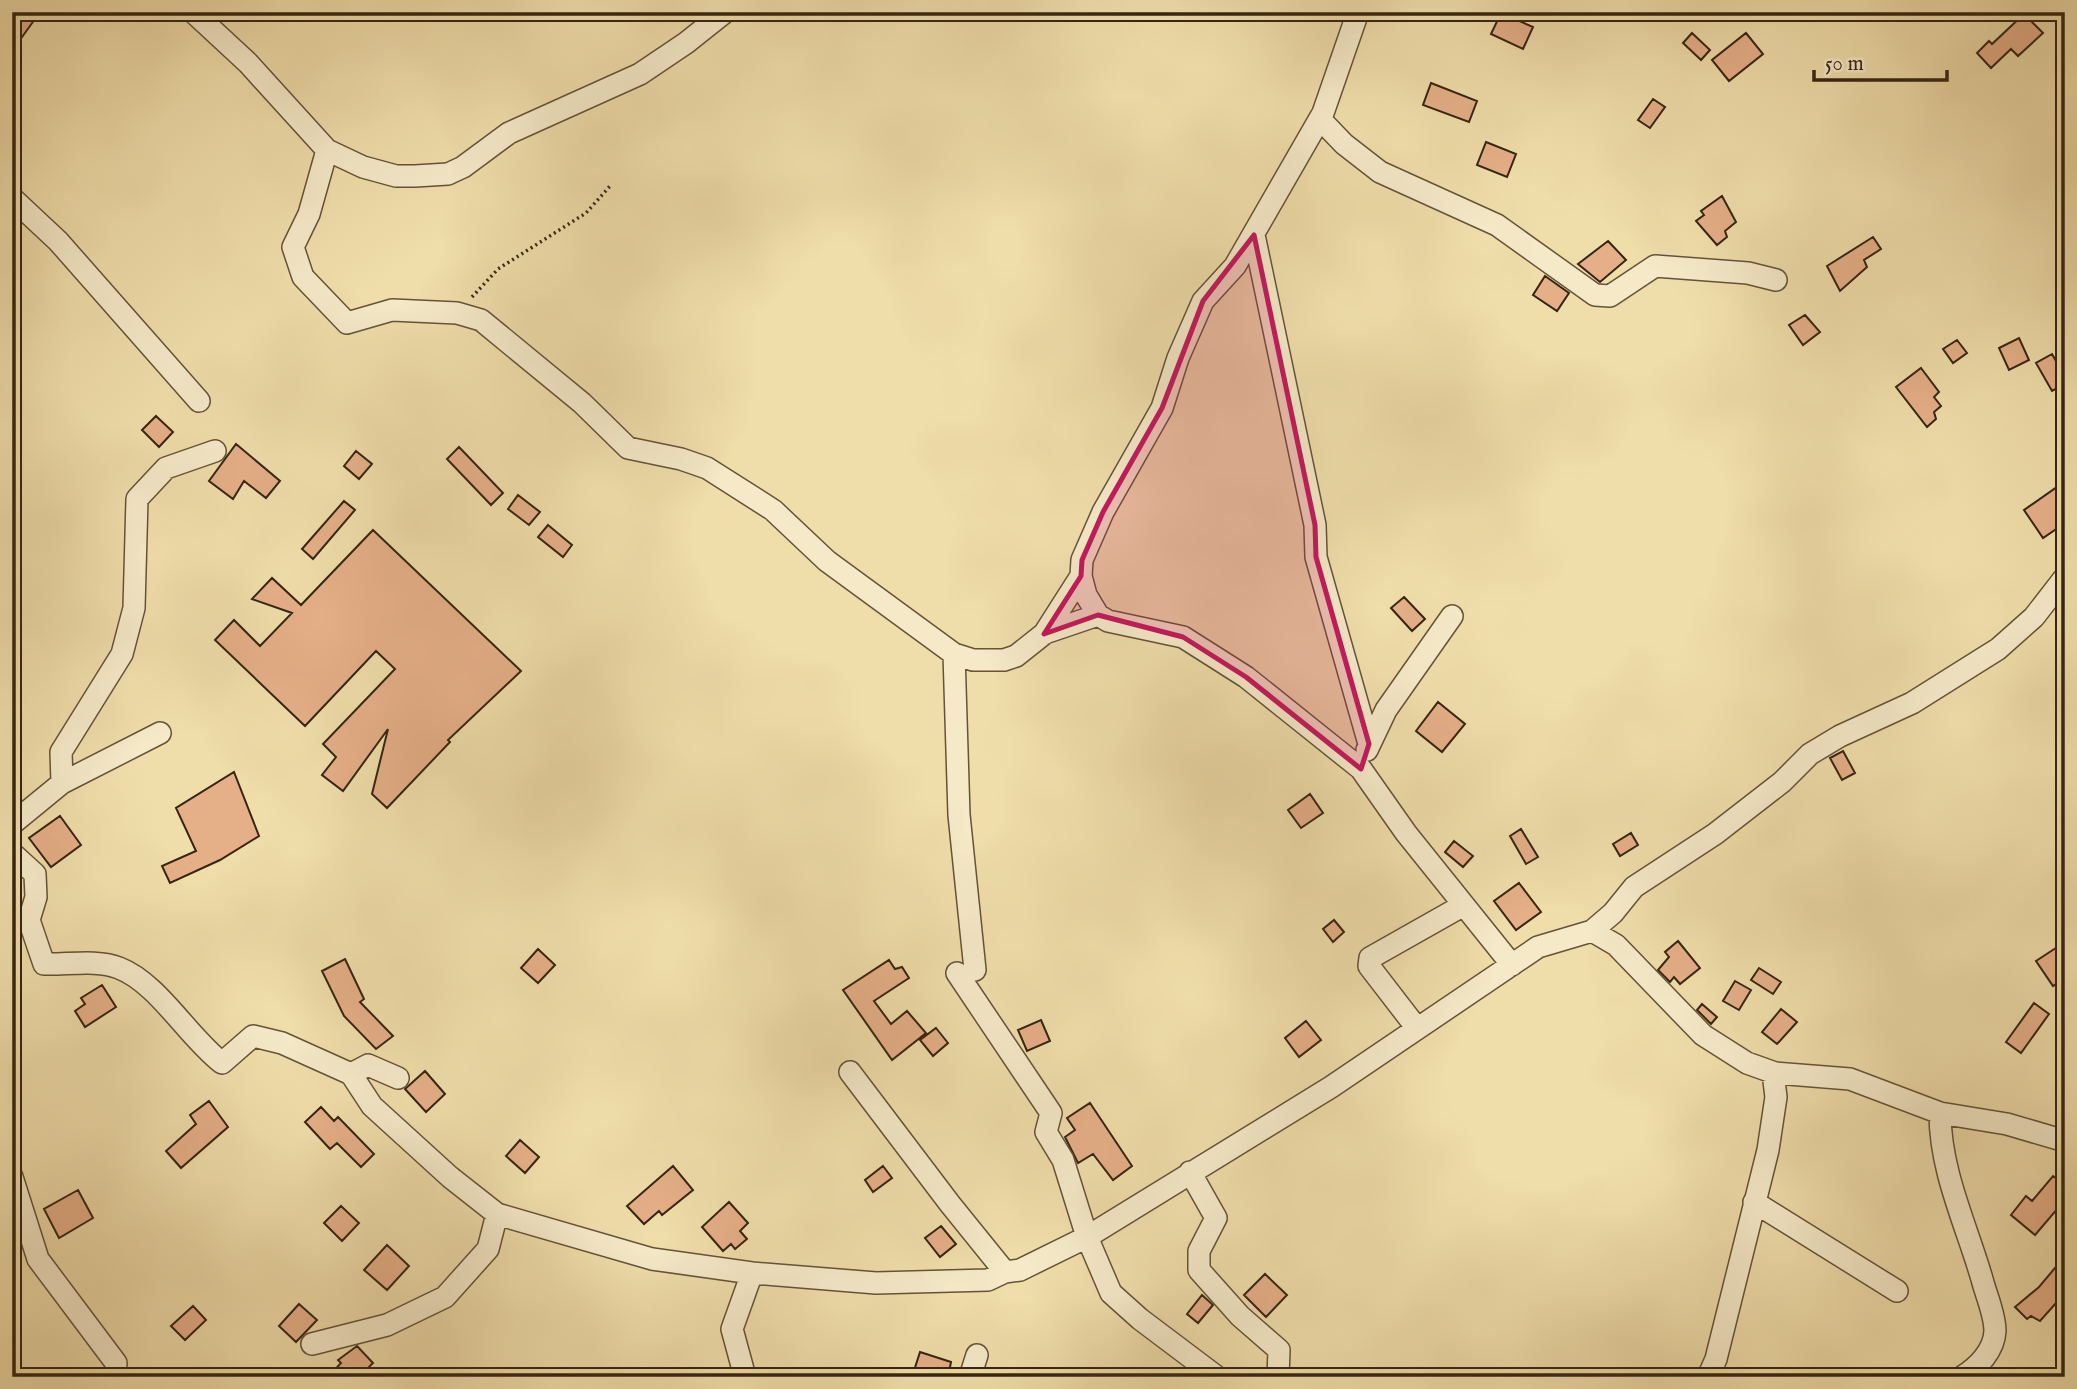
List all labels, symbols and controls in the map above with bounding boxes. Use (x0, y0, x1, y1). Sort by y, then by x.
scale bar (1814, 38, 1948, 82)
text: 50 m (1825, 51, 1864, 78)

